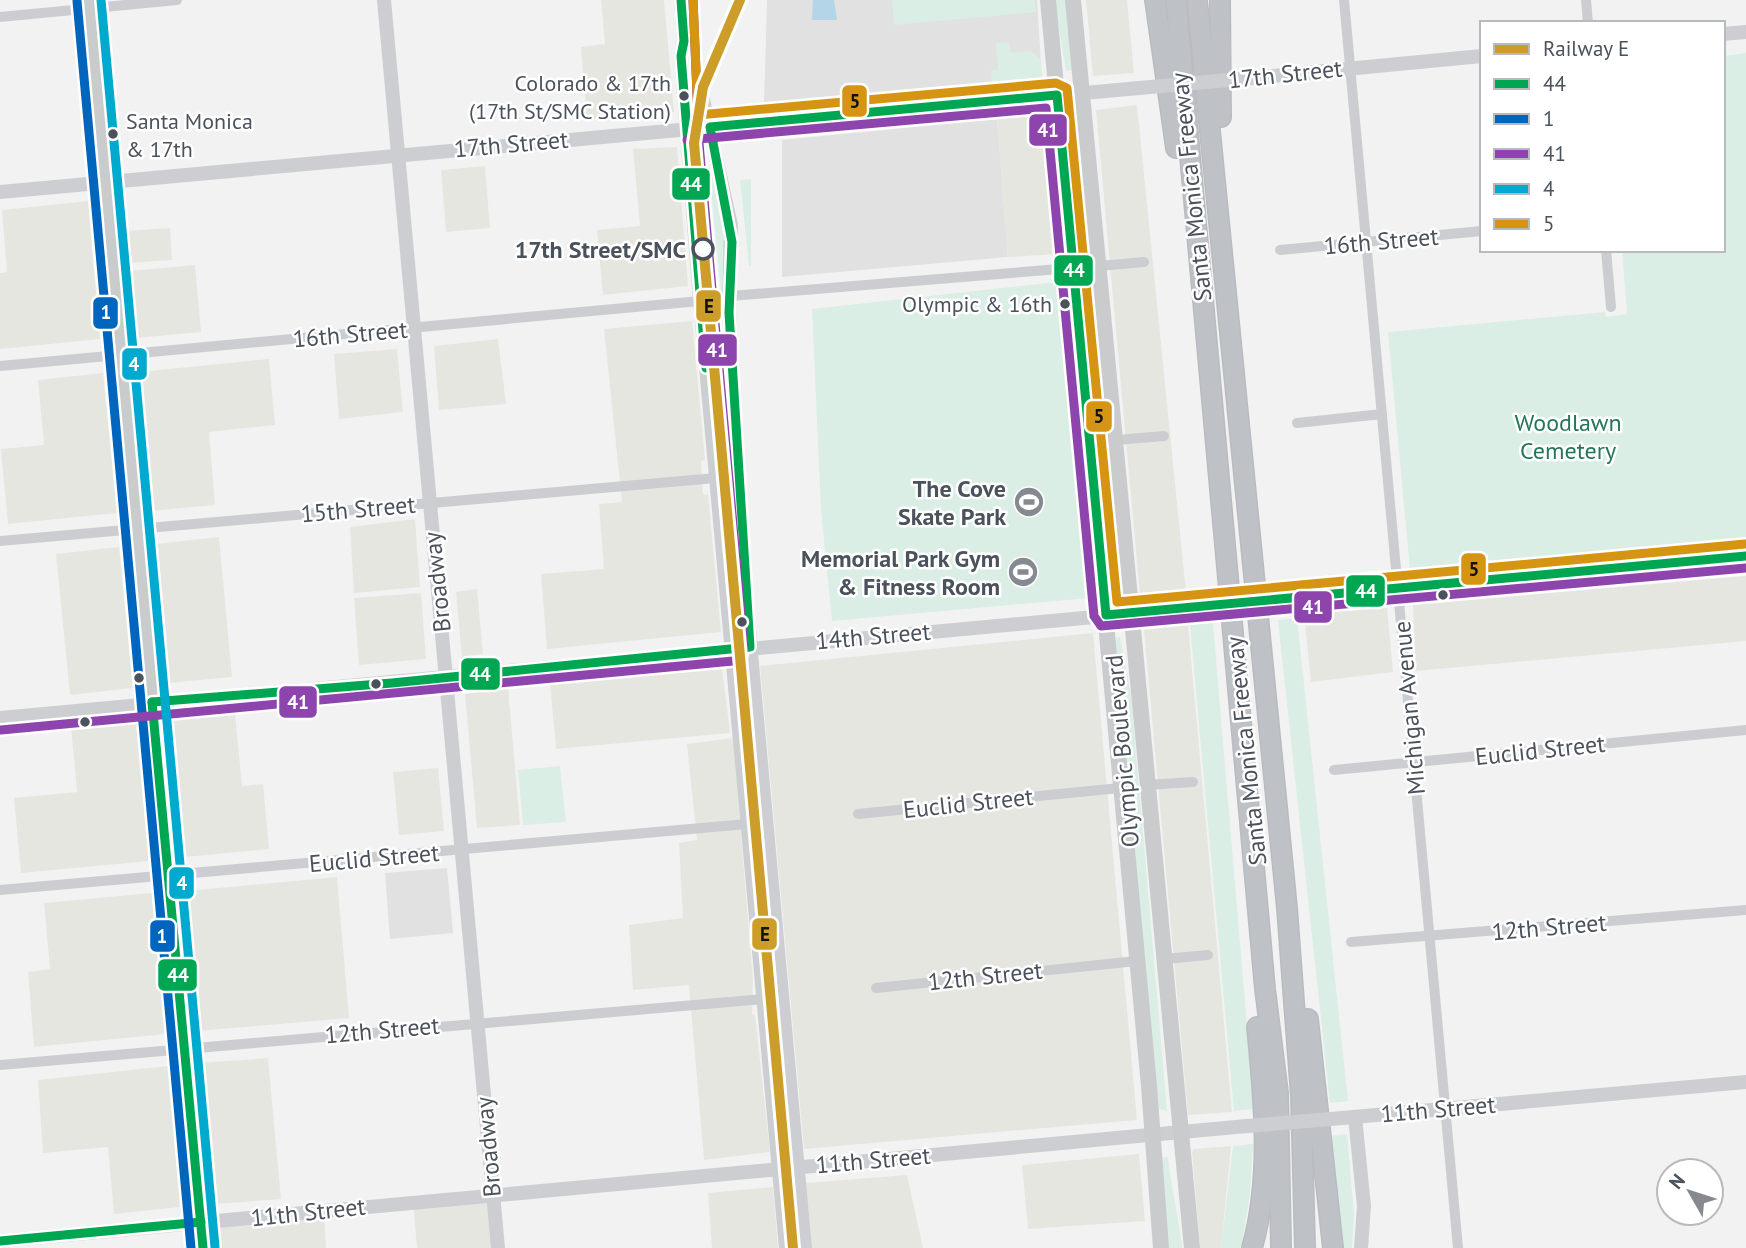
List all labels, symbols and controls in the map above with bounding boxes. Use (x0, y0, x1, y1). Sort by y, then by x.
legend (1480, 21, 1725, 252)
text: Railway E (1543, 35, 1629, 62)
street label: 17th Street (1226, 53, 1344, 95)
place label: Colorado & 17th (17th St/SMC Station) (469, 69, 671, 125)
text: 44 (1543, 70, 1566, 97)
street label: Santa Monica Freeway (1164, 71, 1218, 303)
line badge: 5 (841, 84, 868, 118)
marker: Colorado & 17th (17th St/SMC Station) (677, 89, 691, 103)
text: 5 (850, 89, 860, 113)
text: 1 (1543, 105, 1554, 132)
place label: Santa Monica & 17th (126, 107, 253, 163)
line badge: 41 (1028, 113, 1068, 147)
text: 41 (1037, 118, 1059, 142)
street label: 17th Street (453, 124, 569, 164)
marker: Santa Monica & 17th (106, 127, 120, 141)
text: 41 (1543, 140, 1566, 167)
line badge: 44 (671, 167, 711, 201)
text: 44 (680, 172, 702, 196)
text: 4 (1543, 175, 1554, 202)
text: 5 (1543, 210, 1554, 237)
street label: 16th Street (1322, 221, 1440, 261)
place label: 17th Street/SMC (515, 234, 686, 265)
marker: 17th Street/SMC (692, 238, 714, 260)
line badge: 44 (1053, 254, 1094, 287)
text: 44 (1063, 258, 1085, 282)
line badge: E (695, 289, 722, 323)
place label: Olympic & 16th (902, 290, 1052, 318)
text: E (704, 294, 714, 318)
line badge: 1 (92, 296, 119, 330)
marker: Olympic & 16th (1058, 297, 1072, 311)
text: 1 (101, 300, 111, 324)
street label: 16th Street (291, 314, 409, 354)
line badge: 41 (697, 333, 738, 367)
text: 41 (706, 338, 728, 362)
line badge: 4 (121, 347, 148, 381)
text: 4 (129, 352, 140, 376)
line badge: 5 (1085, 400, 1113, 433)
text: 5 (1094, 404, 1104, 428)
park label: Woodlawn Cemetery (1514, 407, 1622, 466)
place label: The Cove Skate Park (898, 473, 1006, 532)
sports icon: The Cove Skate Park (1012, 485, 1046, 519)
street label: 15th Street (299, 489, 417, 529)
street label: Broadway (416, 530, 458, 634)
place label: Memorial Park Gym & Fitness Room (801, 543, 1000, 602)
line badge: 5 (1460, 552, 1487, 586)
sports icon: Memorial Park Gym & Fitness Room (1006, 555, 1040, 589)
text: 5 (1469, 557, 1479, 581)
line badge: 44 (1345, 574, 1386, 608)
text: 44 (1355, 579, 1377, 603)
unlabelled marker (1436, 588, 1450, 602)
line badge: 41 (1293, 590, 1333, 624)
text: 41 (1302, 595, 1324, 619)
unlabelled marker (735, 615, 749, 629)
street label: 14th Street (814, 616, 932, 656)
street label: Michigan Avenue (1386, 620, 1432, 796)
street label: Santa Monica Freeway (1219, 635, 1273, 867)
street label: Olympic Boulevard (1098, 653, 1146, 849)
line badge: 44 (460, 657, 501, 691)
text: 44 (469, 662, 491, 686)
unlabelled marker (132, 671, 146, 685)
unlabelled marker (369, 677, 383, 691)
line badge: 41 (278, 685, 318, 719)
text: 41 (287, 690, 309, 714)
unlabelled marker (78, 715, 92, 729)
street label: Euclid Street (1473, 728, 1607, 772)
street label: Euclid Street (901, 781, 1035, 825)
street label: Euclid Street (308, 837, 440, 879)
line badge: 4 (168, 866, 195, 900)
text: 4 (177, 871, 188, 895)
street label: 12th Street (1490, 907, 1608, 947)
line badge: E (751, 917, 778, 951)
line badge: 1 (149, 919, 176, 953)
text: E (760, 922, 770, 946)
text: 1 (157, 924, 167, 948)
street label: 12th Street (926, 955, 1044, 997)
line badge: 44 (157, 958, 198, 992)
text: 44 (167, 963, 189, 987)
street label: 12th Street (323, 1010, 441, 1050)
street label: 11th Street (1379, 1089, 1497, 1129)
street label: Broadway (468, 1096, 508, 1198)
street label: 11th Street (814, 1140, 932, 1180)
north arrow (1655, 1157, 1725, 1227)
text: N (1664, 1169, 1690, 1194)
street label: 11th Street (249, 1191, 367, 1233)

